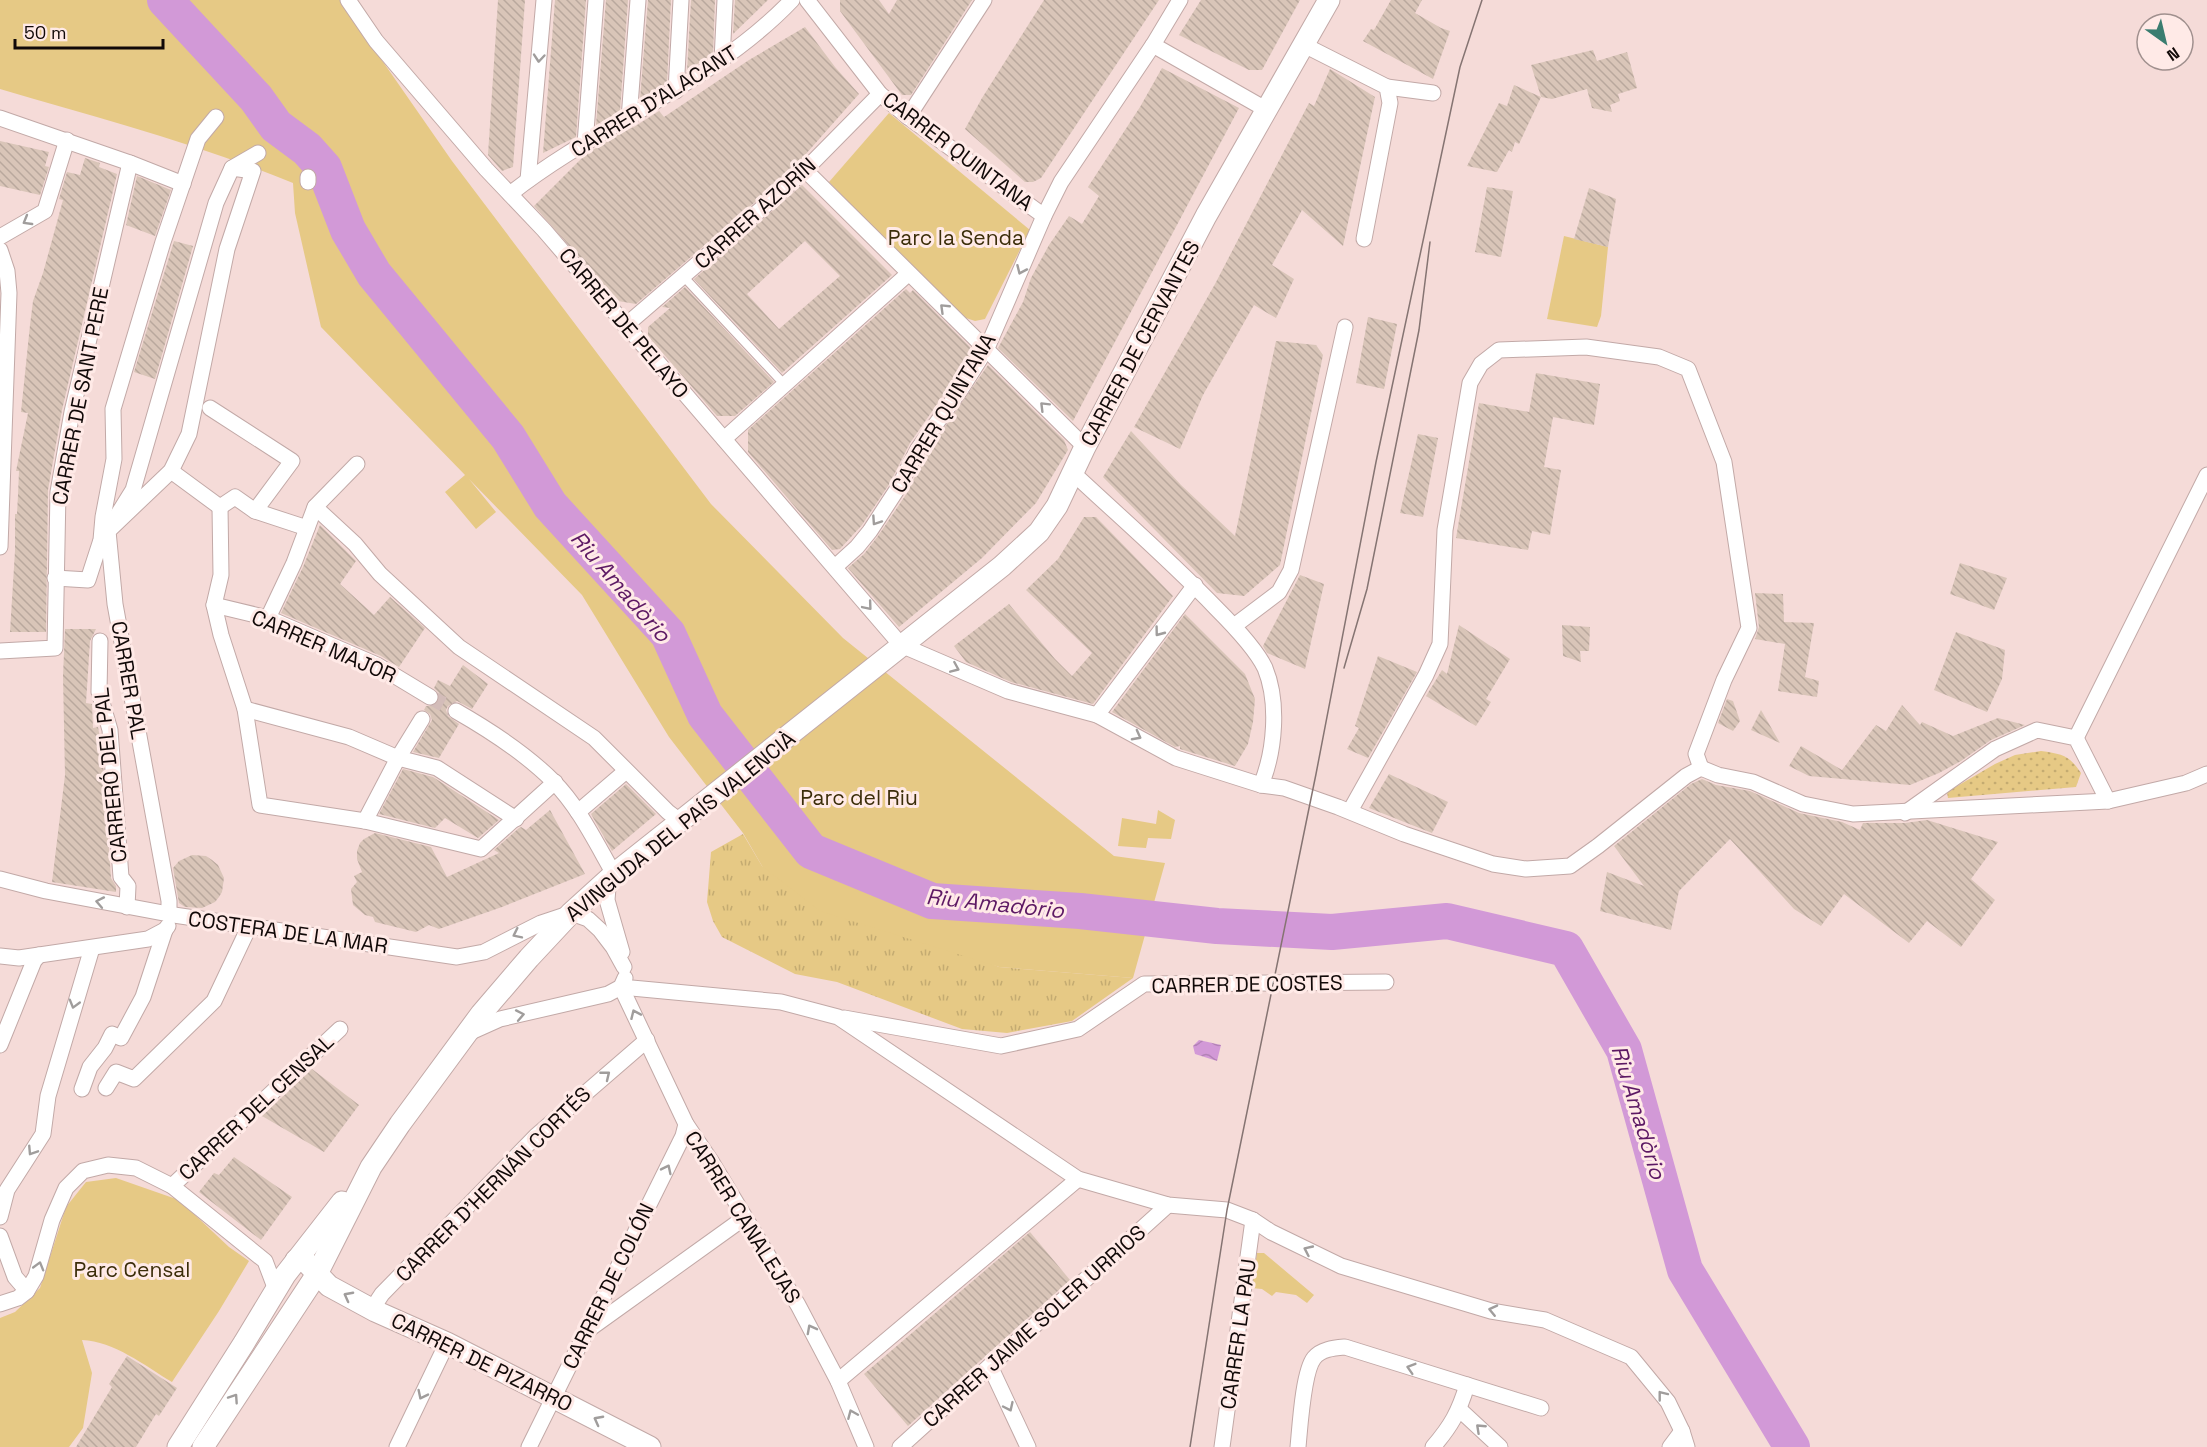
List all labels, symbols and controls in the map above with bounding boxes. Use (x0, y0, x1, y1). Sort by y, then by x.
scale bar (15, 12, 164, 50)
north arrow (2135, 12, 2195, 72)
text: 50 m (24, 21, 66, 44)
street label: CARRER D'ALACANT (566, 39, 742, 163)
text: N (2163, 42, 2183, 66)
one-way arrow (533, 54, 546, 63)
street label: CARRER QUINTANA (877, 86, 1039, 216)
street label: CARRER AZORÍN (689, 151, 821, 275)
one-way arrow (23, 214, 34, 225)
park label: Parc la Senda (888, 224, 1024, 251)
street label: CARRER DE CERVANTES (1074, 236, 1206, 450)
street label: CARRER DE PELAYO (553, 242, 695, 404)
one-way arrow (1016, 264, 1028, 275)
street label: CARRER DE SANT PERE (46, 285, 114, 507)
one-way arrow (941, 304, 952, 315)
street label: CARRER QUINTANA (885, 328, 1001, 498)
one-way arrow (1040, 402, 1051, 413)
one-way arrow (872, 514, 883, 525)
water label: Riu Amadòrio (565, 525, 678, 648)
one-way arrow (861, 599, 872, 610)
street label: CARRER MAJOR (248, 603, 400, 689)
street label: CARRER PAL (105, 619, 153, 741)
one-way arrow (1156, 625, 1167, 636)
one-way arrow (949, 661, 960, 673)
street label: CARRERÓ DEL PAL (87, 686, 133, 864)
street label: AVINGUDA DEL PAÍS VALENCIÀ (560, 725, 800, 927)
one-way arrow (1130, 729, 1141, 740)
park label: Parc del Riu (800, 784, 918, 811)
water label: Riu Amadòrio (925, 882, 1067, 924)
one-way arrow (95, 896, 105, 909)
street label: COSTERA DE LA MAR (187, 905, 389, 959)
one-way arrow (512, 927, 523, 939)
street label: CARRER DE COSTES (1151, 969, 1343, 999)
one-way arrow (69, 998, 81, 1009)
one-way arrow (515, 1009, 525, 1022)
one-way arrow (631, 1009, 643, 1020)
street label: CARRER DEL CENSAL (173, 1028, 339, 1186)
water label: Riu Amadòrio (1605, 1042, 1673, 1184)
one-way arrow (599, 1071, 610, 1082)
street label: CARRER D'HERNÁN CORTÉS (390, 1081, 596, 1287)
street label: CARRER CANALEJAS (679, 1126, 807, 1308)
one-way arrow (27, 1145, 39, 1155)
one-way arrow (659, 1164, 671, 1175)
street label: CARRER DE COLÓN (556, 1199, 660, 1373)
street label: CARRER JAIME SOLER URRIOS (917, 1219, 1151, 1433)
one-way arrow (1304, 1245, 1315, 1257)
park label: Parc Censal (74, 1256, 190, 1283)
street label: CARRER LA PAU (1214, 1257, 1262, 1411)
one-way arrow (32, 1261, 44, 1272)
one-way arrow (344, 1292, 354, 1303)
one-way arrow (1488, 1305, 1498, 1318)
street label: CARRER DE PIZARRO (387, 1306, 577, 1418)
one-way arrow (807, 1325, 818, 1335)
one-way arrow (1406, 1363, 1417, 1375)
one-way arrow (417, 1389, 429, 1400)
one-way arrow (1658, 1390, 1669, 1401)
one-way arrow (227, 1393, 238, 1404)
one-way arrow (1001, 1400, 1013, 1411)
one-way arrow (847, 1409, 859, 1420)
one-way arrow (594, 1416, 604, 1427)
one-way arrow (1476, 1424, 1486, 1435)

